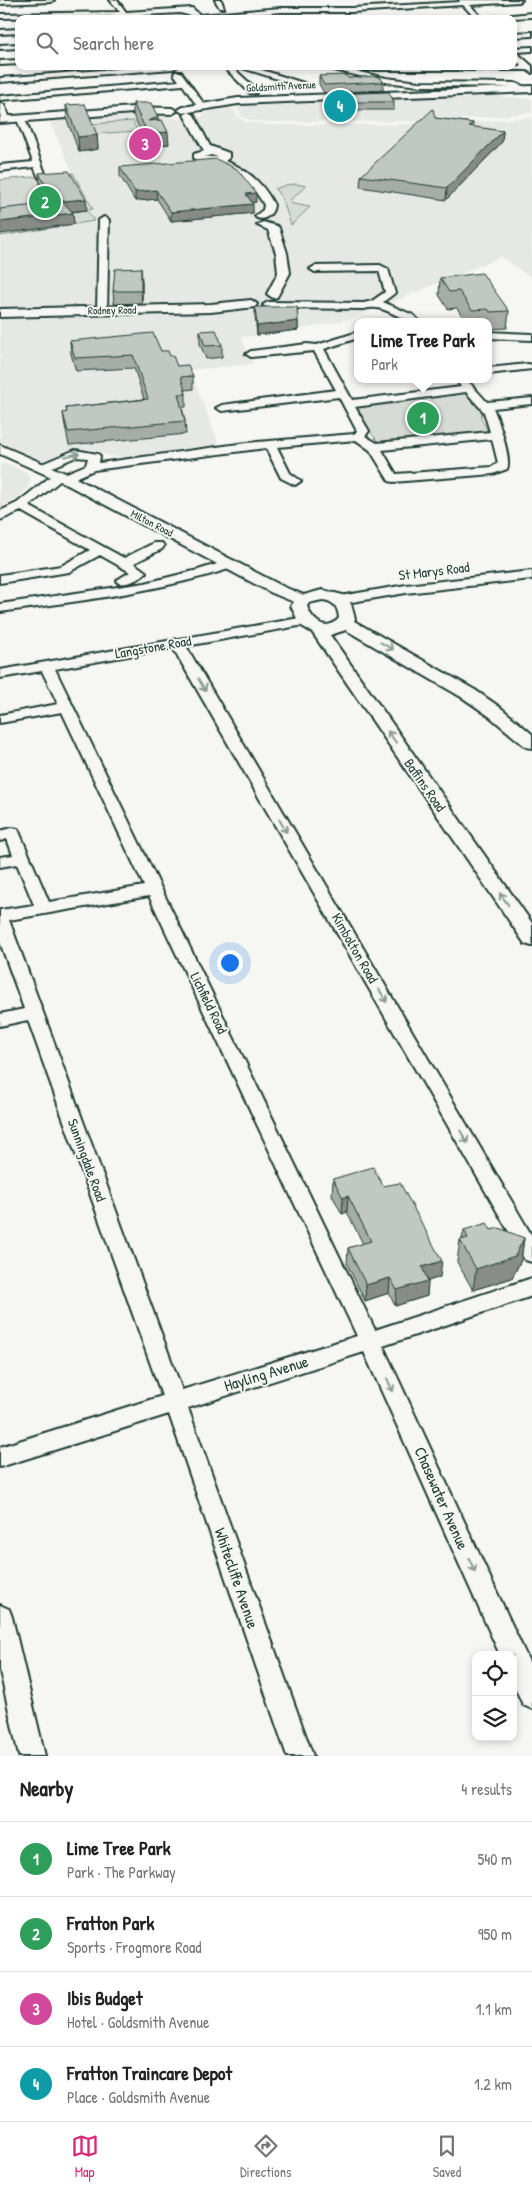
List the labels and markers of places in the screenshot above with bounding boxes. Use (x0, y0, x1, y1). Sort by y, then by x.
pin: 4 (324, 87, 356, 125)
pin: 3 (129, 125, 161, 163)
pin: 2 (29, 183, 61, 221)
pin: 1 (407, 399, 439, 437)

